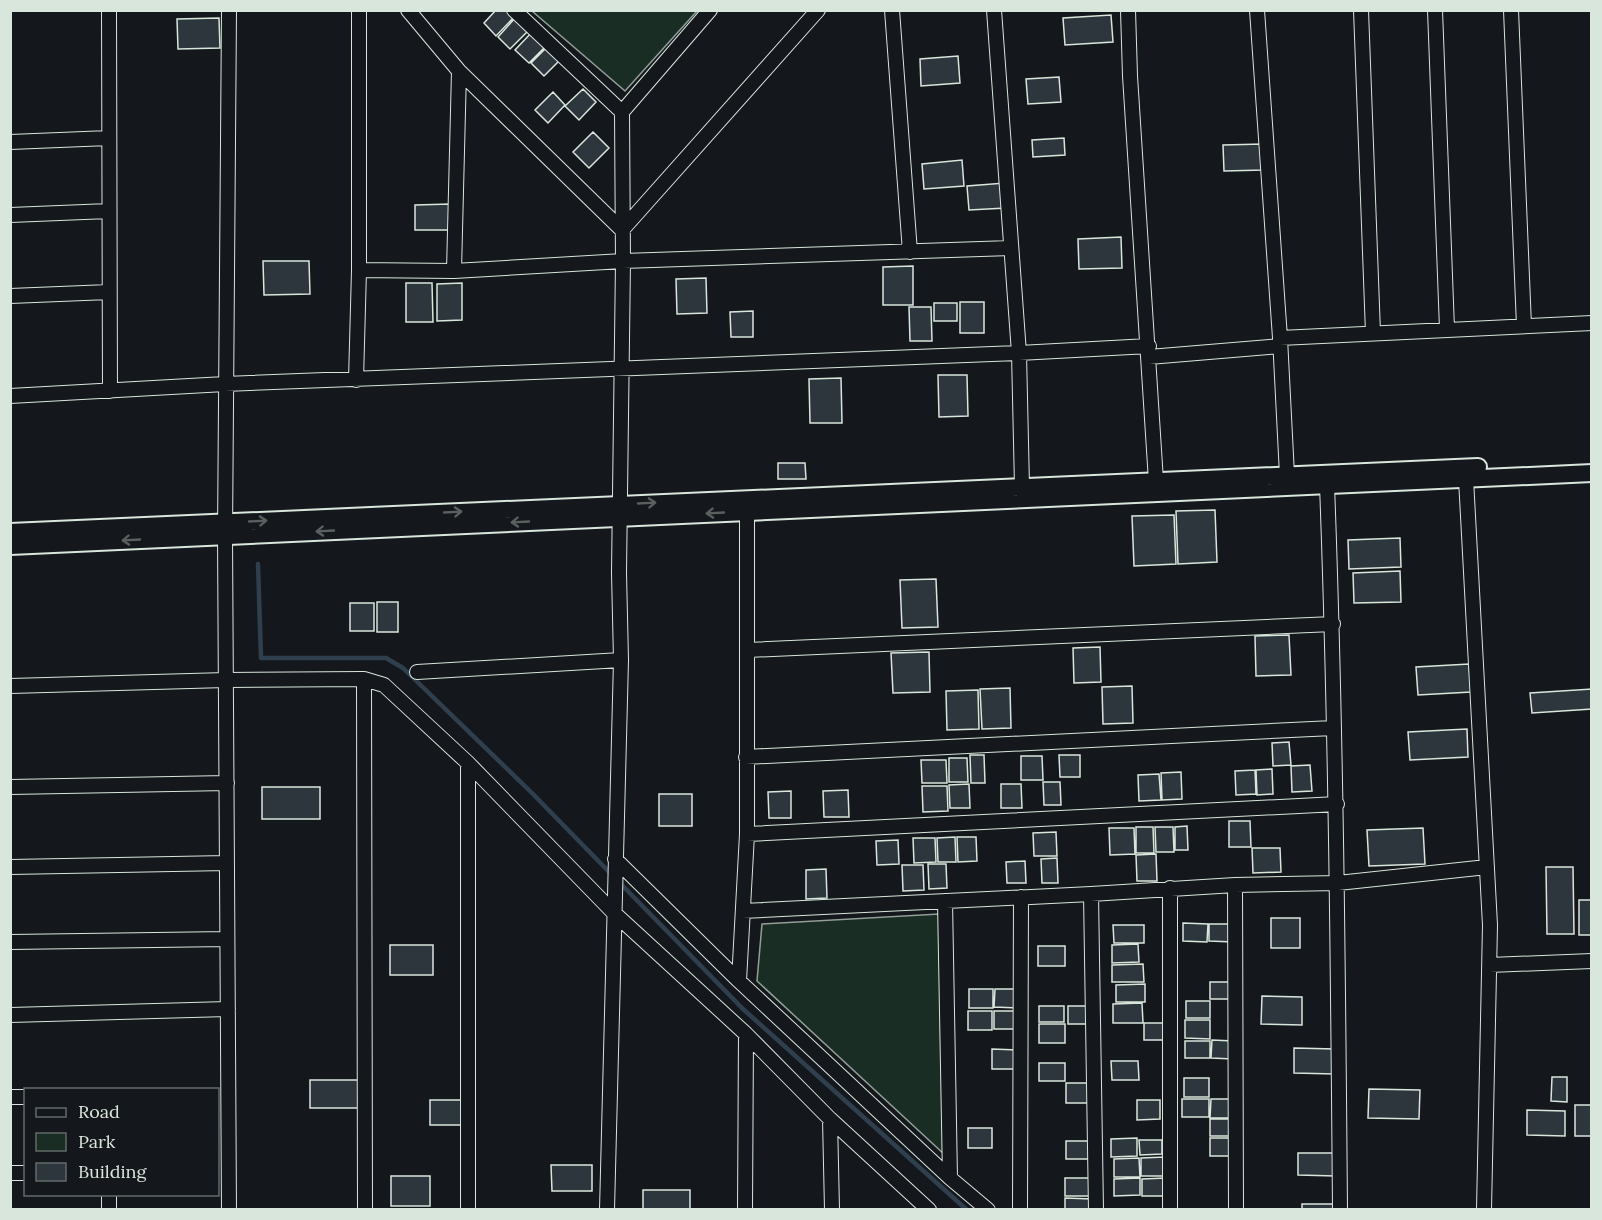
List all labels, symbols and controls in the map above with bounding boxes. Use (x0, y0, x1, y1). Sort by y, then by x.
one-way arrow (637, 498, 657, 509)
one-way arrow (442, 506, 462, 518)
one-way arrow (705, 508, 725, 519)
one-way arrow (247, 515, 267, 526)
one-way arrow (511, 517, 531, 528)
one-way arrow (316, 526, 336, 537)
one-way arrow (121, 535, 141, 546)
legend (24, 1088, 219, 1196)
text: Road (78, 1100, 120, 1123)
text: Park (78, 1130, 116, 1153)
text: Building (78, 1160, 148, 1183)

